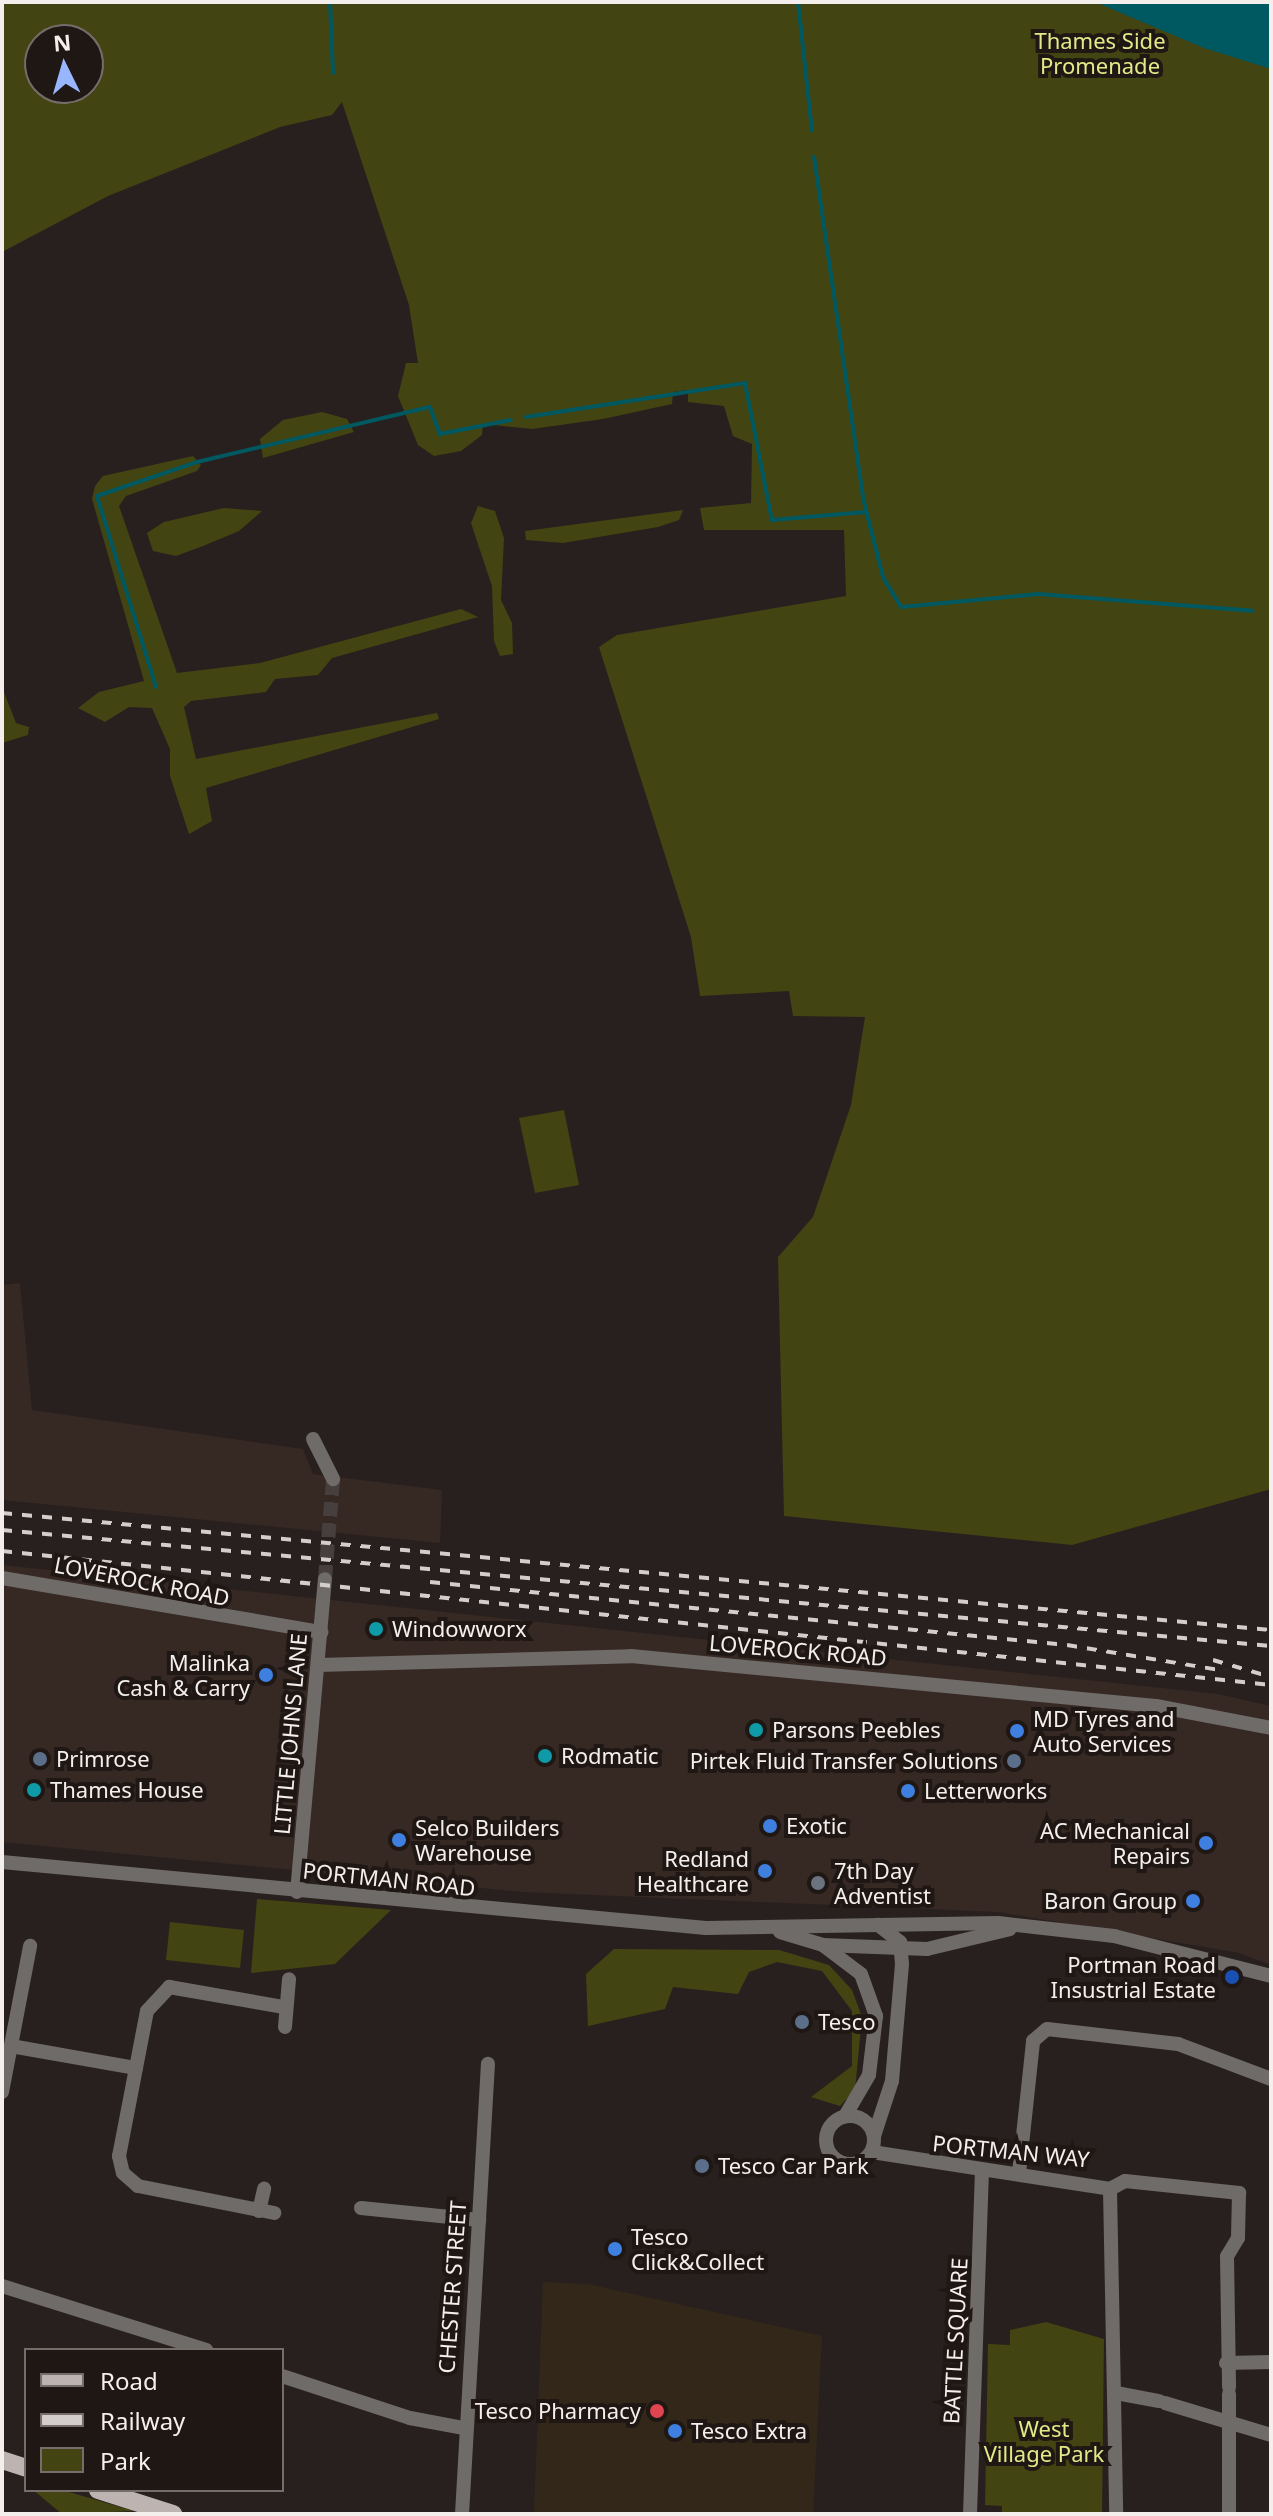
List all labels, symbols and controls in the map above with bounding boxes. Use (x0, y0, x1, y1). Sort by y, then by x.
north arrow (24, 24, 104, 104)
text: N (52, 26, 72, 58)
park label: Thames Side Promenade (1034, 27, 1166, 78)
street label: LOVEROCK ROAD (52, 1551, 232, 1611)
place label: Windowworx (392, 1616, 527, 1642)
marker: Windowworx (367, 1620, 385, 1638)
street label: LOVEROCK ROAD (708, 1629, 888, 1671)
street label: LITTLE JOHNS LANE (268, 1632, 312, 1836)
place label: Malinka Cash & Carry (116, 1649, 250, 1700)
marker: Malinka Cash & Carry (257, 1666, 275, 1684)
place label: MD Tyres and Auto Services (1033, 1705, 1175, 1756)
place label: Parsons Peebles (772, 1717, 941, 1743)
marker: Parsons Peebles (747, 1721, 765, 1739)
marker: MD Tyres and Auto Services (1008, 1722, 1026, 1740)
place label: Rodmatic (561, 1743, 659, 1769)
place label: Primrose (56, 1746, 150, 1772)
marker: Rodmatic (536, 1747, 554, 1765)
place label: Pirtek Fluid Transfer Solutions (690, 1748, 998, 1774)
marker: Primrose (31, 1750, 49, 1768)
marker: Pirtek Fluid Transfer Solutions (1005, 1752, 1023, 1770)
place label: Thames House (50, 1777, 204, 1803)
place label: Letterworks (924, 1778, 1047, 1804)
marker: Thames House (25, 1781, 43, 1799)
marker: Letterworks (899, 1782, 917, 1800)
place label: Exotic (786, 1813, 847, 1839)
place label: Selco Builders Warehouse (415, 1814, 560, 1866)
marker: Exotic (761, 1817, 779, 1835)
place label: AC Mechanical Repairs (1040, 1817, 1190, 1868)
marker: Selco Builders Warehouse (390, 1831, 408, 1849)
marker: AC Mechanical Repairs (1197, 1834, 1215, 1852)
place label: Redland Healthcare (637, 1845, 749, 1896)
street label: PORTMAN ROAD (301, 1857, 477, 1901)
place label: 7th Day Adventist (834, 1857, 931, 1908)
marker: Redland Healthcare (756, 1862, 774, 1880)
marker: 7th Day Adventist (809, 1874, 827, 1892)
place label: Baron Group (1044, 1888, 1177, 1914)
marker: Baron Group (1184, 1892, 1202, 1910)
place label: Portman Road Insustrial Estate (1050, 1951, 1216, 2002)
marker: Portman Road Insustrial Estate (1223, 1968, 1241, 1986)
place label: Tesco (818, 2009, 876, 2035)
marker: Tesco (793, 2013, 811, 2031)
street label: PORTMAN WAY (931, 2130, 1091, 2172)
place label: Tesco Car Park (718, 2153, 869, 2179)
marker: Tesco Car Park (693, 2157, 711, 2175)
street label: CHESTER STREET (433, 2200, 471, 2374)
place label: Tesco Click&Collect (631, 2223, 764, 2274)
marker: Tesco Click&Collect (606, 2240, 624, 2258)
street label: BATTLE SQUARE (937, 2257, 973, 2425)
legend (24, 2348, 284, 2492)
text: Road (100, 2364, 158, 2397)
place label: Tesco Pharmacy (475, 2398, 641, 2424)
marker: Tesco Pharmacy (648, 2402, 666, 2420)
text: Railway (100, 2404, 185, 2437)
park label: West Village Park (984, 2415, 1104, 2466)
place label: Tesco Extra (691, 2418, 807, 2444)
marker: Tesco Extra (666, 2422, 684, 2440)
text: Park (100, 2444, 151, 2477)

